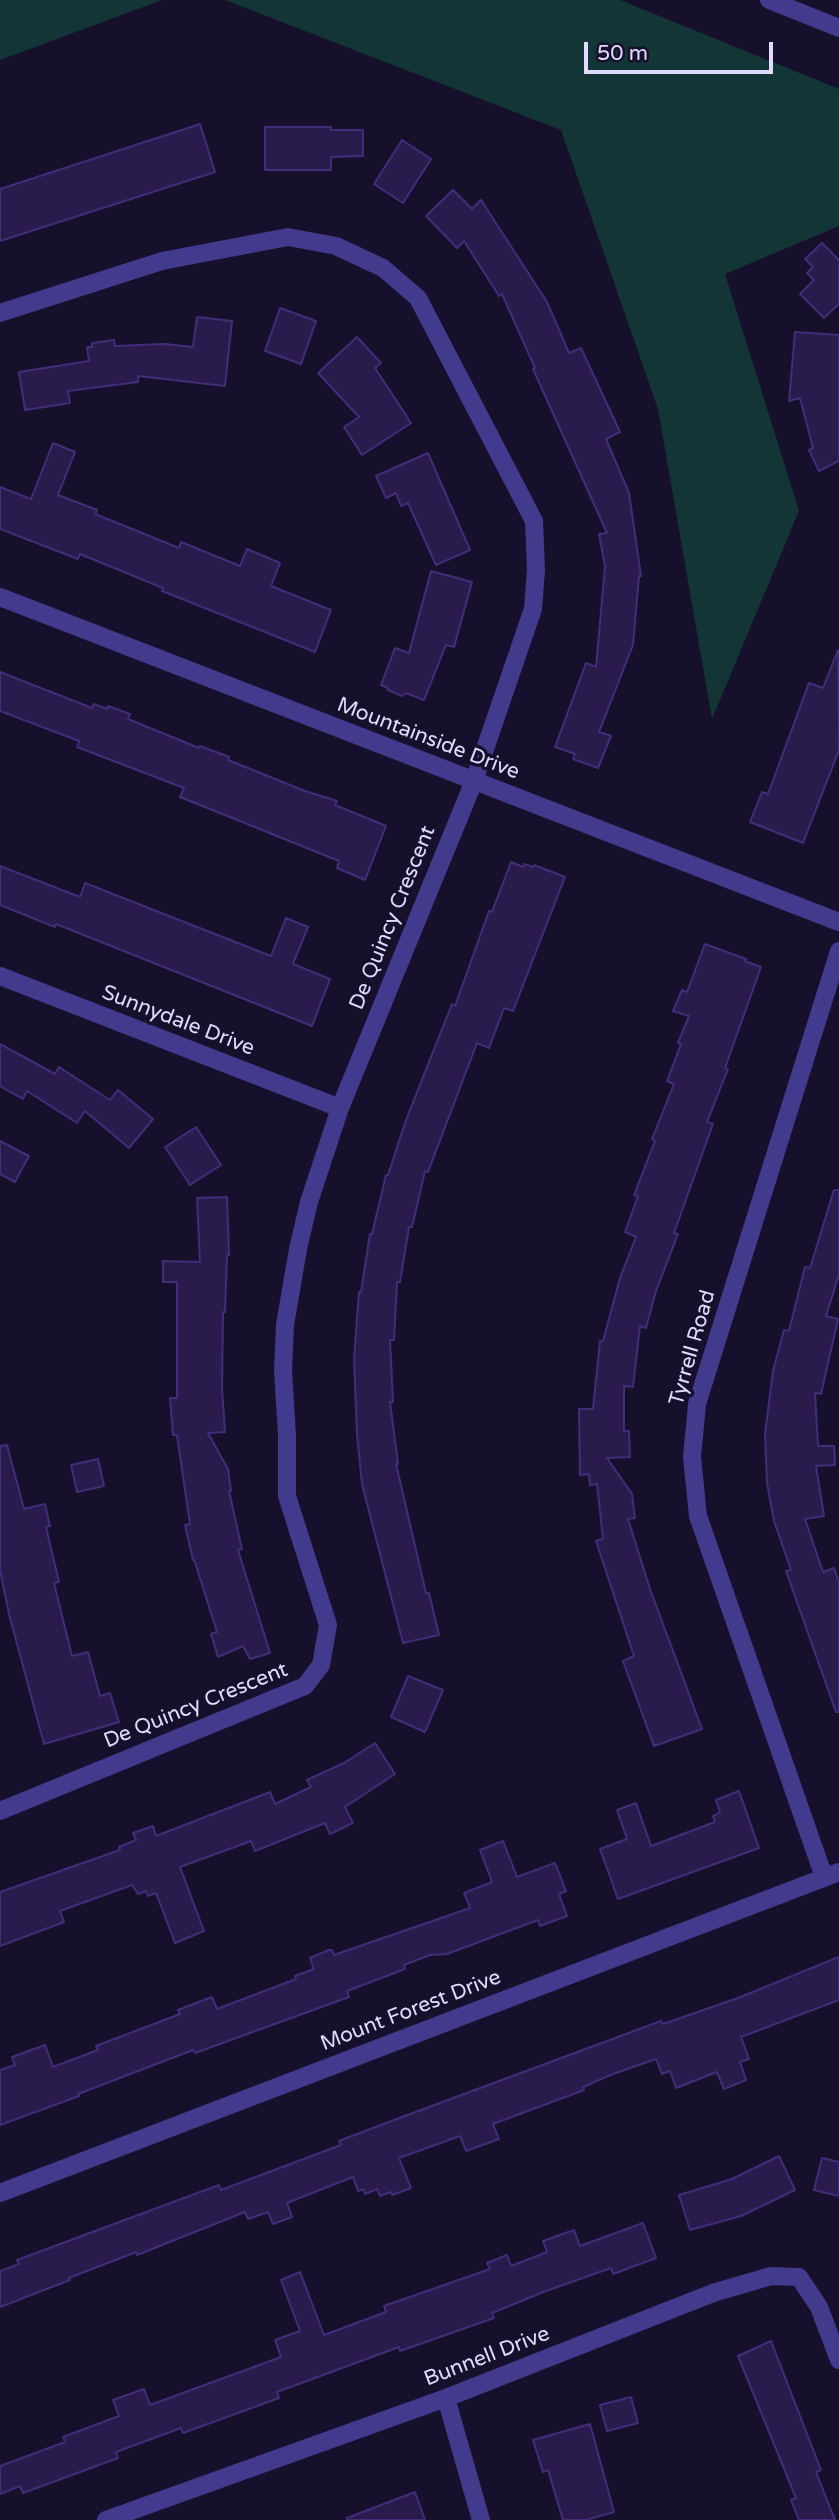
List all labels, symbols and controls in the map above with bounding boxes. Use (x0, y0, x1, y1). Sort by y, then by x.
scale bar (587, 28, 776, 72)
text: 50 m (597, 41, 648, 66)
street label: Mountainside Drive (333, 693, 523, 785)
street label: De Quincy Crescent (345, 822, 441, 1014)
street label: Sunnydale Drive (98, 980, 258, 1062)
street label: Tyrrell Road (664, 1287, 722, 1409)
street label: De Quincy Crescent (100, 1658, 292, 1754)
street label: Mount Forest Drive (317, 1965, 505, 2057)
street label: Bunnell Drive (421, 2322, 553, 2392)

